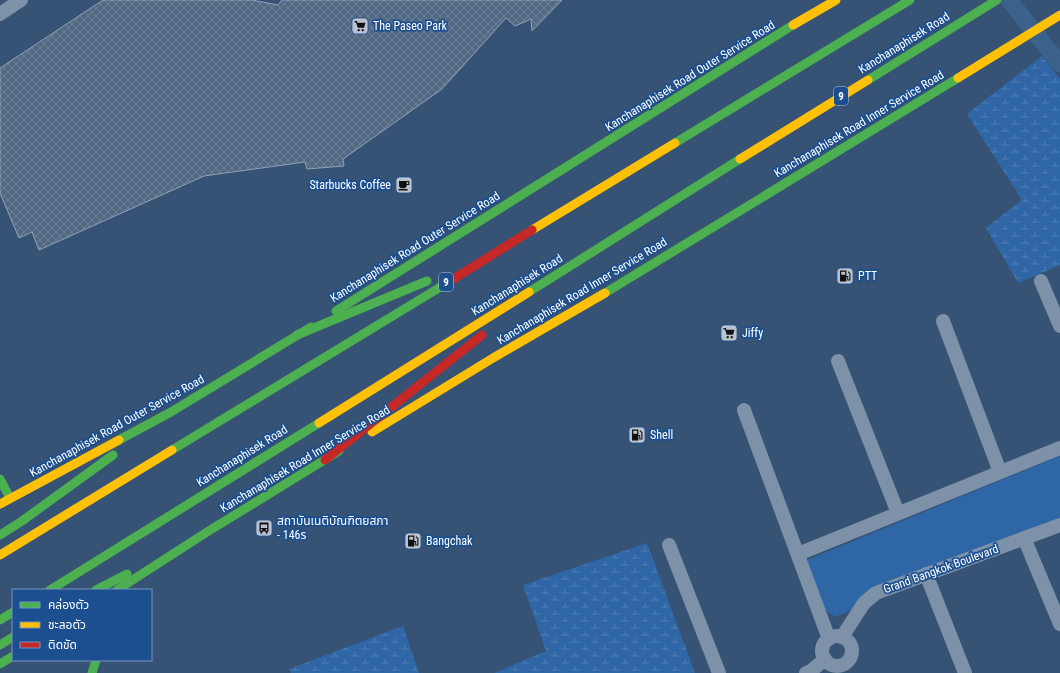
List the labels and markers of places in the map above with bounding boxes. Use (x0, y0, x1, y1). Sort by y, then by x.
supermarket icon: The Paseo Park (350, 16, 370, 36)
place label: The Paseo Park (373, 19, 448, 33)
cafe icon: Starbucks Coffee (394, 175, 414, 195)
place label: Starbucks Coffee (309, 178, 391, 192)
fuel station icon: PTT (835, 266, 855, 286)
place label: PTT (858, 269, 877, 283)
supermarket icon: Jiffy (719, 323, 739, 343)
place label: Jiffy (742, 326, 763, 340)
fuel station icon: Shell (627, 425, 647, 445)
place label: Shell (650, 428, 673, 442)
place label: สถาบันเนติบัณฑิตยสภา - 146ร (277, 514, 388, 542)
bus stop icon: สถาบันเนติบัณฑิตยสภา - 146ร (254, 518, 274, 538)
fuel station icon: Bangchak (403, 531, 423, 551)
place label: Bangchak (426, 534, 473, 548)

